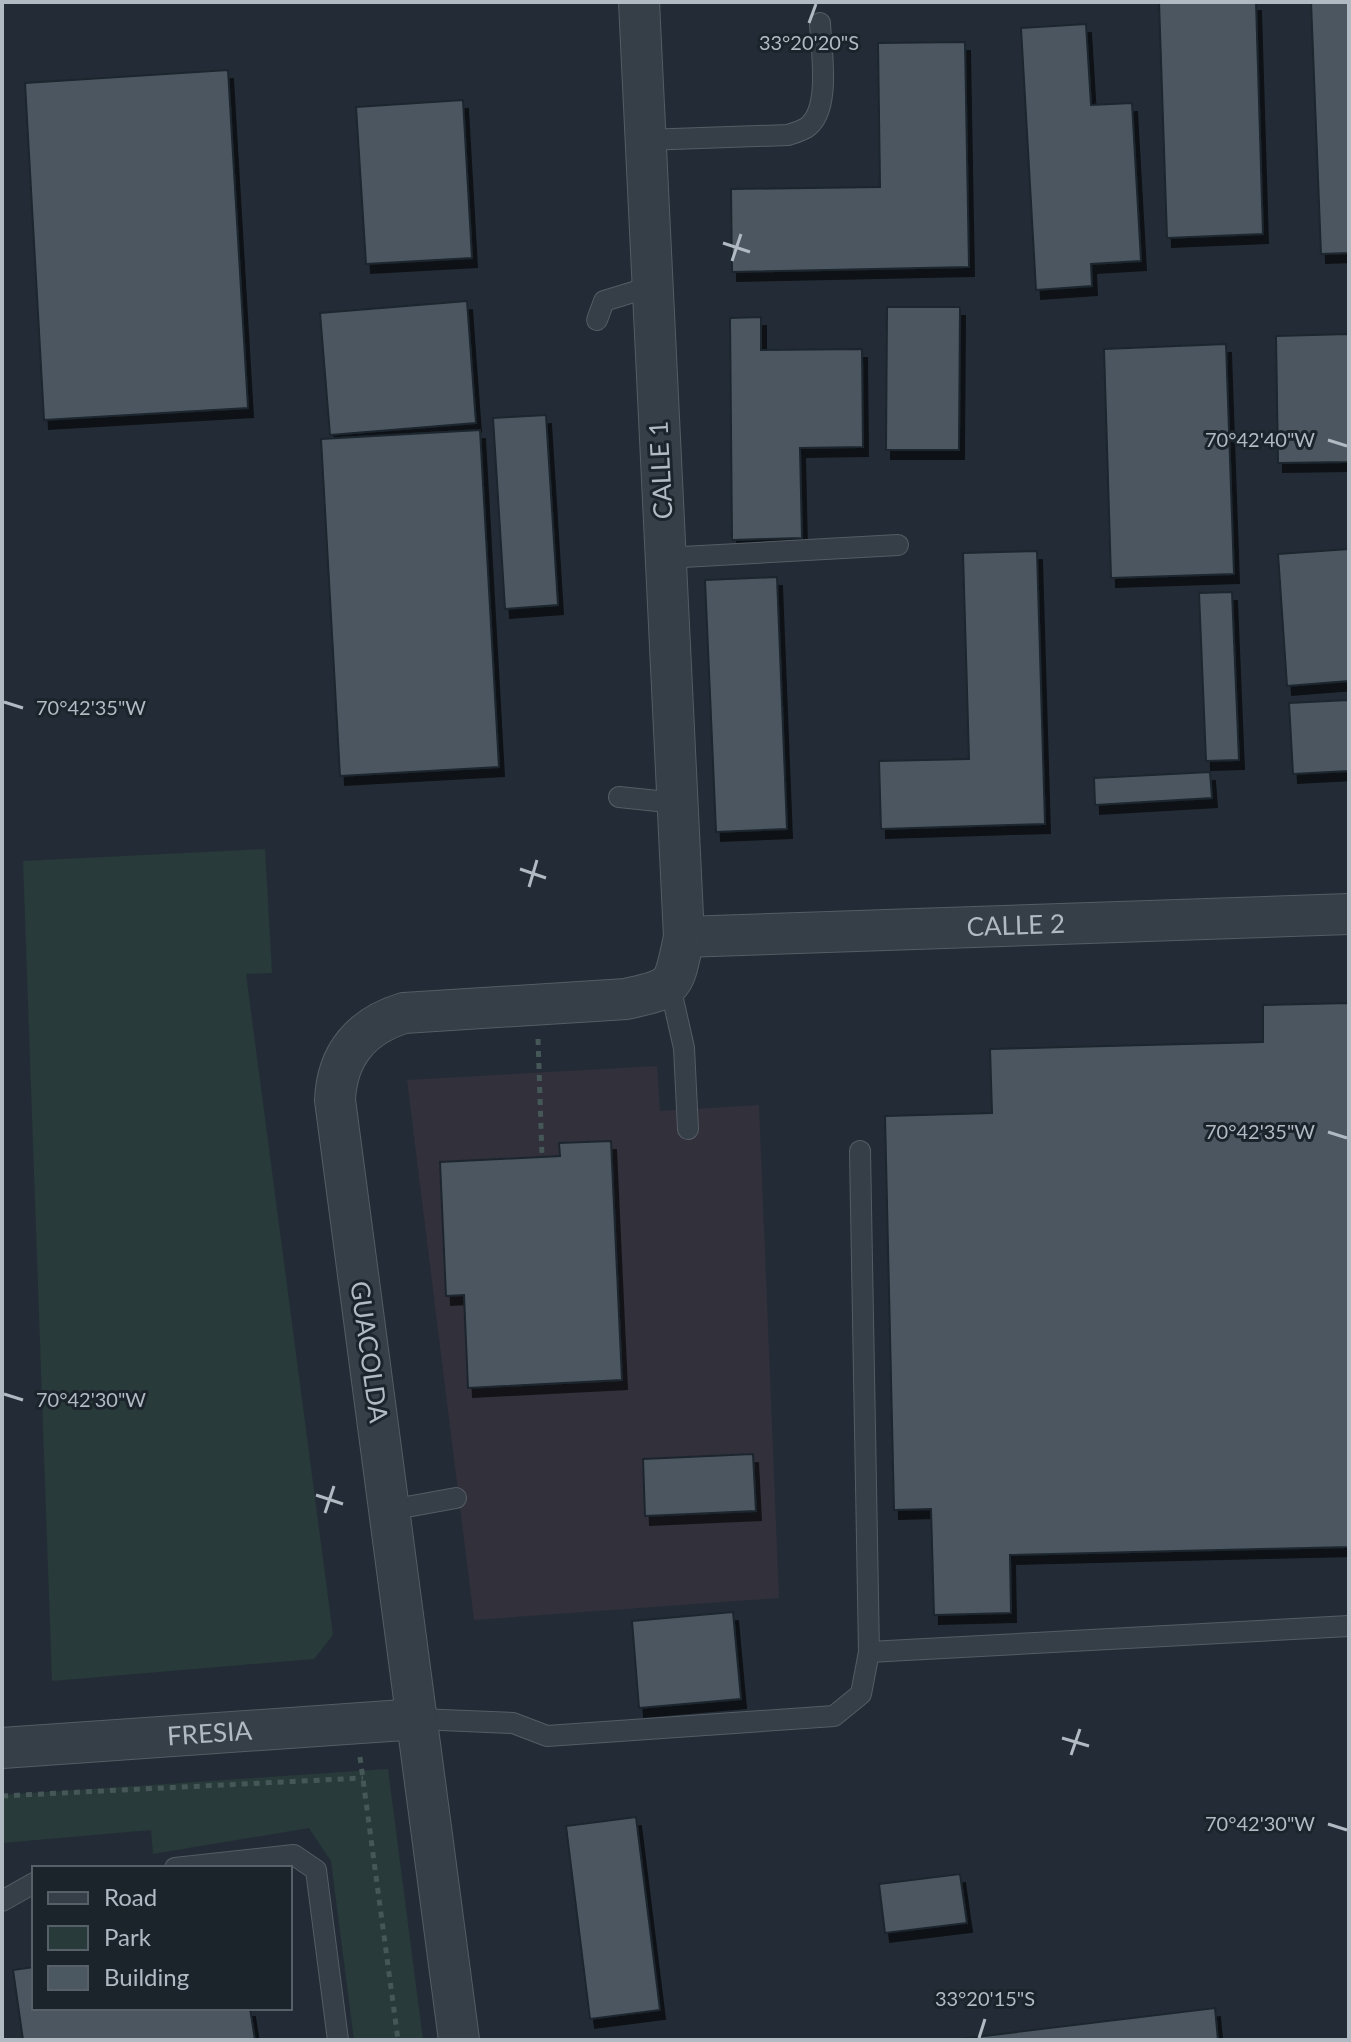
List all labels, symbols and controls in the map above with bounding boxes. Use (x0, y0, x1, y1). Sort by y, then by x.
text: 33°20'20"S (759, 30, 859, 54)
street label: CALLE 1 (641, 420, 679, 520)
text: 70°42'40"W (1205, 427, 1315, 451)
text: 70°42'35"W (36, 695, 146, 719)
street label: CALLE 2 (966, 907, 1066, 942)
text: 70°42'35"W (1205, 1119, 1315, 1143)
street label: GUACOLDA (344, 1279, 396, 1425)
text: 70°42'30"W (36, 1387, 146, 1411)
street label: FRESIA (166, 1714, 253, 1751)
text: 70°42'30"W (1205, 1811, 1315, 1835)
legend (32, 1866, 292, 2010)
text: Road (104, 1882, 157, 1911)
text: Park (104, 1922, 152, 1951)
text: Building (104, 1962, 189, 1991)
text: 33°20'15"S (935, 1986, 1035, 2010)

